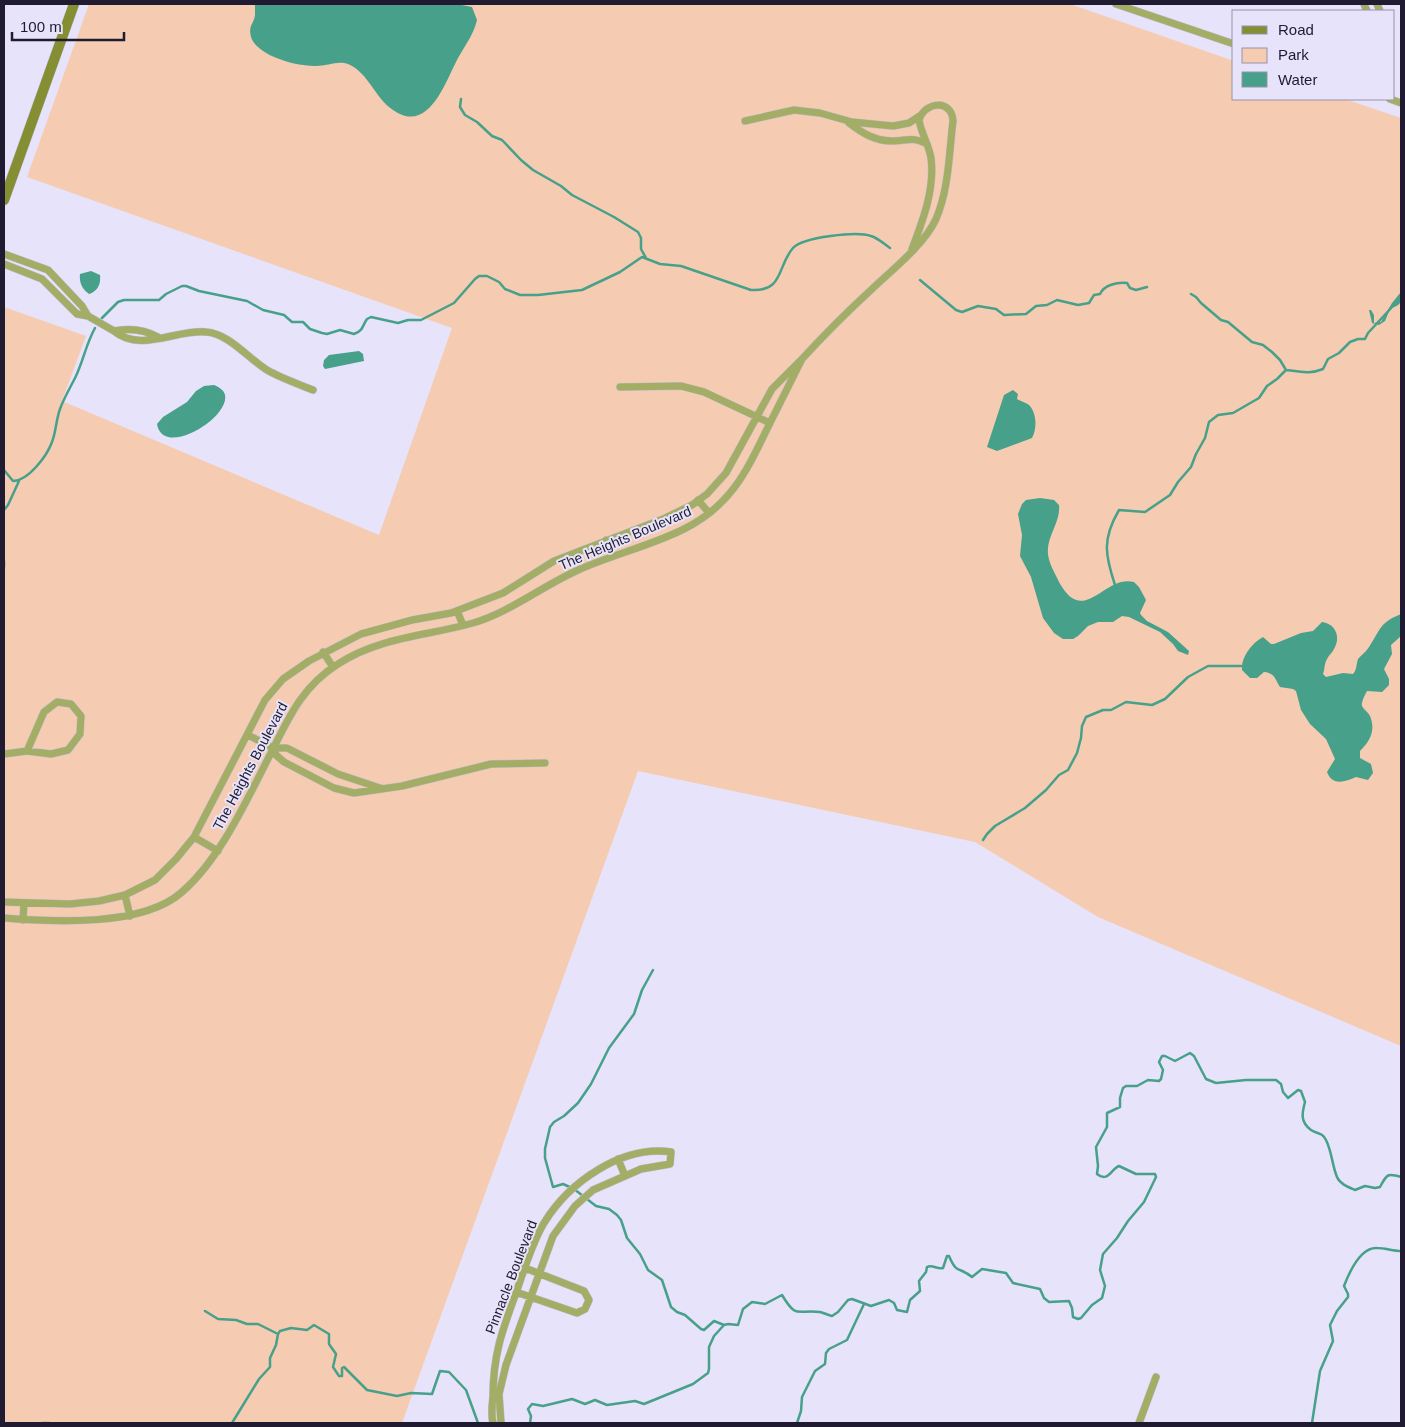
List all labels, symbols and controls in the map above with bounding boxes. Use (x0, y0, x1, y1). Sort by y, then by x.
scale bar (12, 10, 125, 42)
legend (1232, 10, 1395, 100)
text: 100 m (20, 18, 62, 35)
text: Road (1278, 21, 1314, 38)
text: Park (1278, 46, 1309, 63)
text: Water (1278, 71, 1317, 88)
street label: The Heights Boulevard (556, 503, 694, 573)
street label: The Heights Boulevard (210, 699, 290, 833)
street label: Pinnacle Boulevard (482, 1218, 540, 1336)

